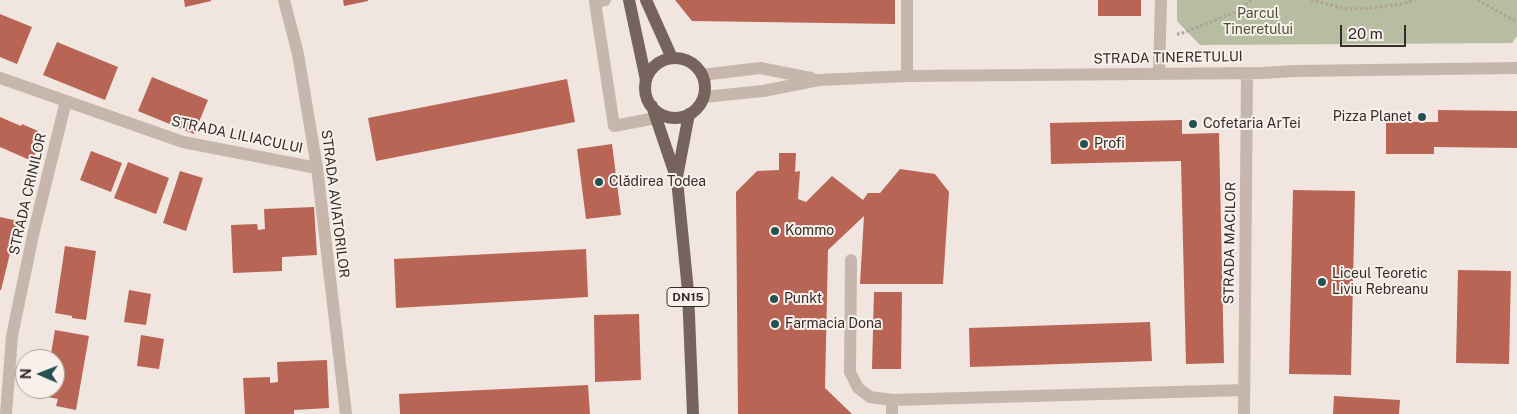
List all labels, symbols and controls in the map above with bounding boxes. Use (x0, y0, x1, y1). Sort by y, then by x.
park label: Parcul Tineretului (1223, 6, 1293, 38)
scale bar (1342, 15, 1408, 47)
text: 20 m (1348, 25, 1383, 42)
street label: STRADA TINERETULUI (1093, 48, 1243, 68)
place label: Pizza Planet (1333, 109, 1412, 125)
marker: Pizza Planet (1416, 111, 1428, 123)
street label: STRADA LILIACULUI (170, 113, 304, 157)
place label: Cofetaria ArTei (1203, 116, 1301, 132)
marker: Cofetaria ArTei (1187, 118, 1199, 130)
street label: STRADA AVIATORILOR (318, 129, 352, 279)
street label: STRADA CRINILOR (6, 131, 50, 257)
place label: Profi (1094, 136, 1125, 152)
marker: Profi (1078, 138, 1090, 150)
place label: Clădirea Todea (609, 174, 706, 190)
marker: Clădirea Todea (593, 176, 605, 188)
street label: STRADA MACILOR (1221, 182, 1239, 304)
place label: Kommo (785, 223, 834, 239)
marker: Kommo (769, 225, 781, 237)
place label: Liceul Teoretic Liviu Rebreanu (1332, 266, 1428, 298)
marker: Liceul Teoretic Liviu Rebreanu (1316, 276, 1328, 288)
road number: DN15 (667, 288, 709, 306)
place label: Punkt (784, 291, 822, 307)
marker: Punkt (768, 293, 780, 305)
place label: Farmacia Dona (785, 316, 882, 332)
marker: Farmacia Dona (769, 318, 781, 330)
north arrow (15, 349, 65, 399)
text: N (18, 368, 34, 379)

